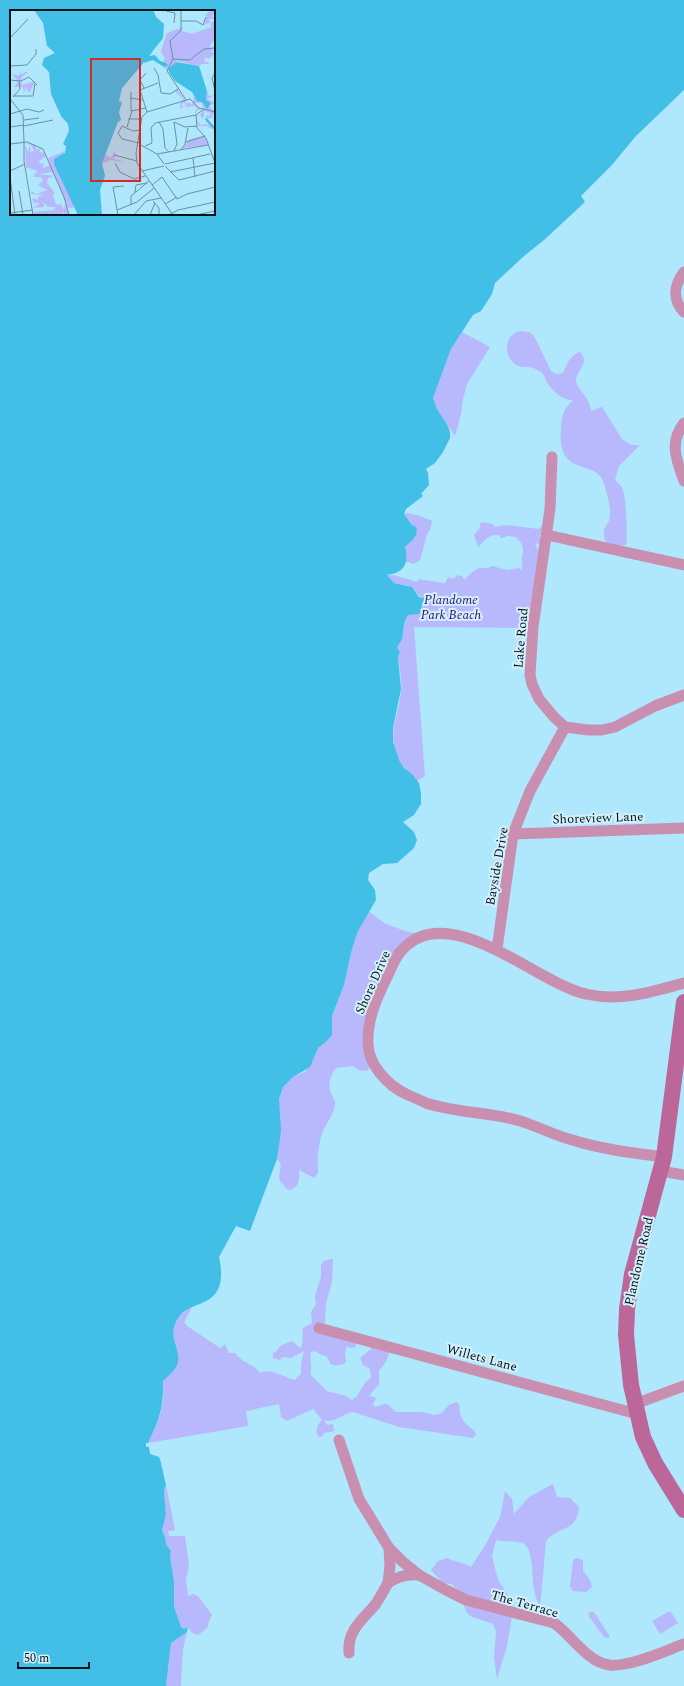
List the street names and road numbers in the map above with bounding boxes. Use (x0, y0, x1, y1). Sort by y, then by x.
street label: Lake Road (508, 607, 534, 669)
street label: Shoreview Lane (552, 806, 644, 830)
street label: Bayside Drive (480, 825, 514, 907)
street label: Shore Drive (350, 947, 396, 1018)
street label: Plandome Road (619, 1215, 659, 1307)
street label: Willets Lane (444, 1339, 519, 1377)
street label: The Terrace (489, 1585, 561, 1623)

